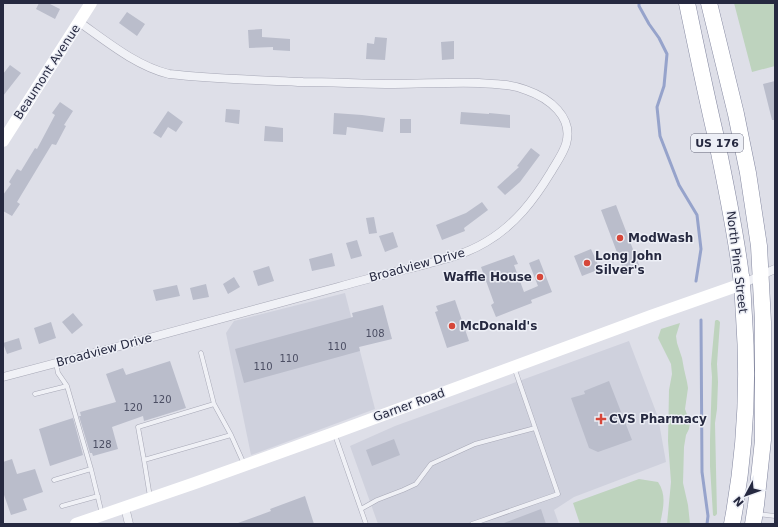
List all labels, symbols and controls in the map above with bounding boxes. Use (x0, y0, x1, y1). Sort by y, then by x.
street label: Beaumont Avenue (11, 22, 83, 122)
road number: US 176 (691, 134, 743, 152)
street label: North Pine Street (724, 210, 750, 314)
place label: ModWash (628, 231, 693, 245)
marker: ModWash (615, 233, 625, 243)
street label: Broadview Drive (368, 245, 466, 285)
place label: Long John Silver's (595, 249, 662, 277)
marker: Long John Silver's (582, 258, 592, 268)
place label: Waffle House (443, 270, 532, 284)
marker: Waffle House (535, 272, 545, 282)
place label: McDonald's (460, 319, 537, 333)
marker: McDonald's (447, 321, 457, 331)
house number: 108 (365, 328, 385, 339)
street label: Broadview Drive (55, 330, 153, 370)
house number: 110 (327, 341, 347, 352)
house number: 110 (279, 353, 299, 364)
house number: 110 (253, 361, 273, 372)
street label: Garner Road (371, 386, 447, 424)
house number: 120 (152, 394, 172, 405)
house number: 120 (123, 402, 143, 413)
place label: CVS Pharmacy (609, 412, 707, 426)
marker: CVS Pharmacy (596, 414, 606, 424)
house number: 128 (92, 439, 112, 450)
north arrow (726, 475, 766, 515)
text: N (731, 493, 747, 509)

